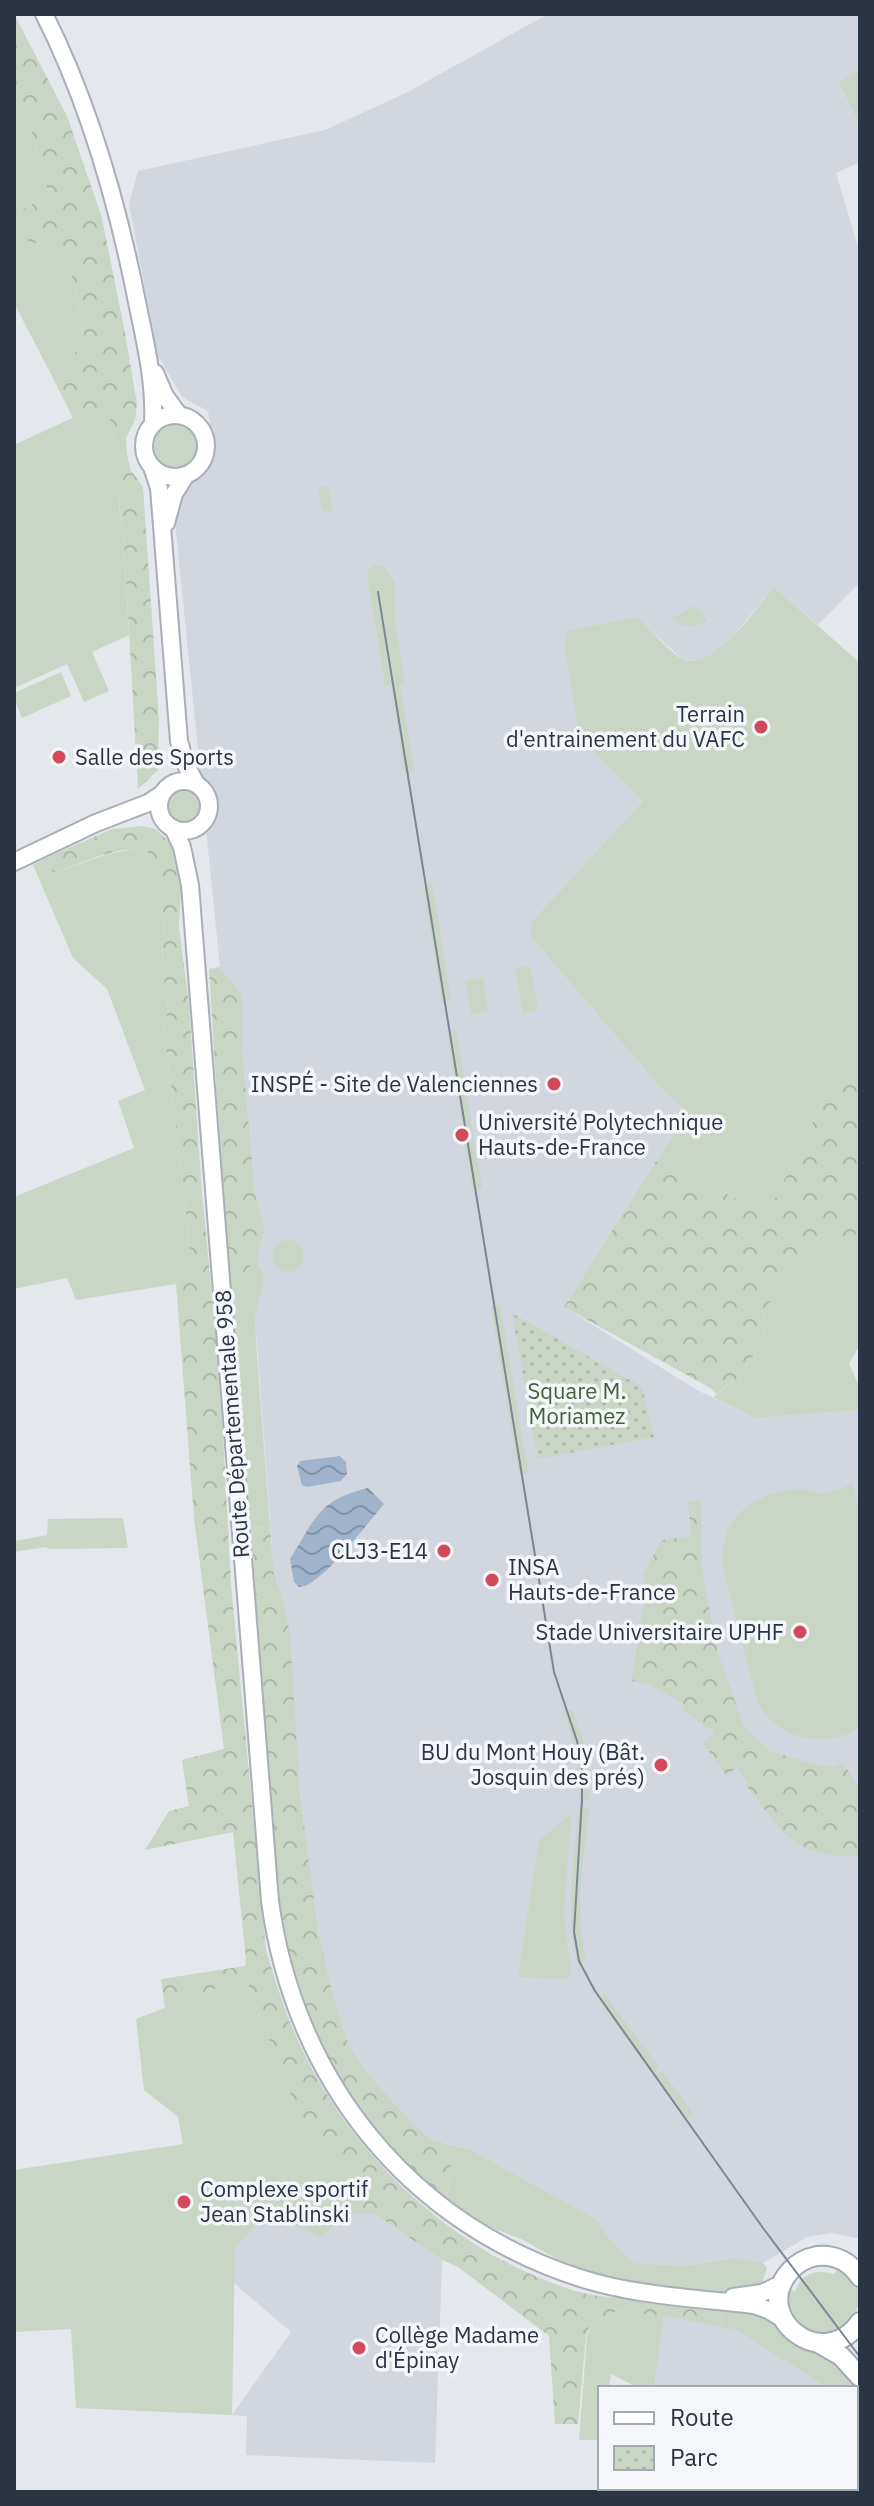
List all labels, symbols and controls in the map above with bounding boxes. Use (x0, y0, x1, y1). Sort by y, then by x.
place label: Terrain d'entrainement du VAFC (506, 699, 745, 753)
marker: Terrain d'entrainement du VAFC (752, 718, 770, 736)
place label: Salle des Sports (75, 742, 234, 771)
marker: Salle des Sports (50, 748, 68, 766)
place label: INSPÉ - Site de Valenciennes (251, 1069, 538, 1098)
marker: INSPÉ - Site de Valenciennes (545, 1075, 563, 1093)
place label: Université Polytechnique Hauts-de-France (478, 1107, 723, 1161)
marker: Université Polytechnique Hauts-de-France (453, 1126, 471, 1144)
street label: Route Départementale 958 (208, 1289, 255, 1559)
park label: Square M. Moriamez (528, 1376, 626, 1430)
place label: CLJ3-E14 (331, 1536, 428, 1565)
marker: CLJ3-E14 (435, 1542, 453, 1560)
place label: INSA Hauts-de-France (508, 1552, 676, 1606)
marker: INSA Hauts-de-France (483, 1571, 501, 1589)
place label: Stade Universitaire UPHF (535, 1617, 784, 1646)
marker: Stade Universitaire UPHF (791, 1623, 809, 1641)
place label: BU du Mont Houy (Bât. Josquin des prés) (421, 1737, 645, 1791)
marker: BU du Mont Houy (Bât. Josquin des prés) (652, 1756, 670, 1774)
place label: Complexe sportif Jean Stablinski (200, 2174, 368, 2228)
marker: Complexe sportif Jean Stablinski (175, 2193, 193, 2211)
place label: Collège Madame d'Épinay (375, 2320, 539, 2374)
marker: Collège Madame d'Épinay (350, 2339, 368, 2357)
legend (598, 2386, 858, 2490)
text: Route (670, 2401, 734, 2433)
text: Parc (670, 2441, 718, 2473)

